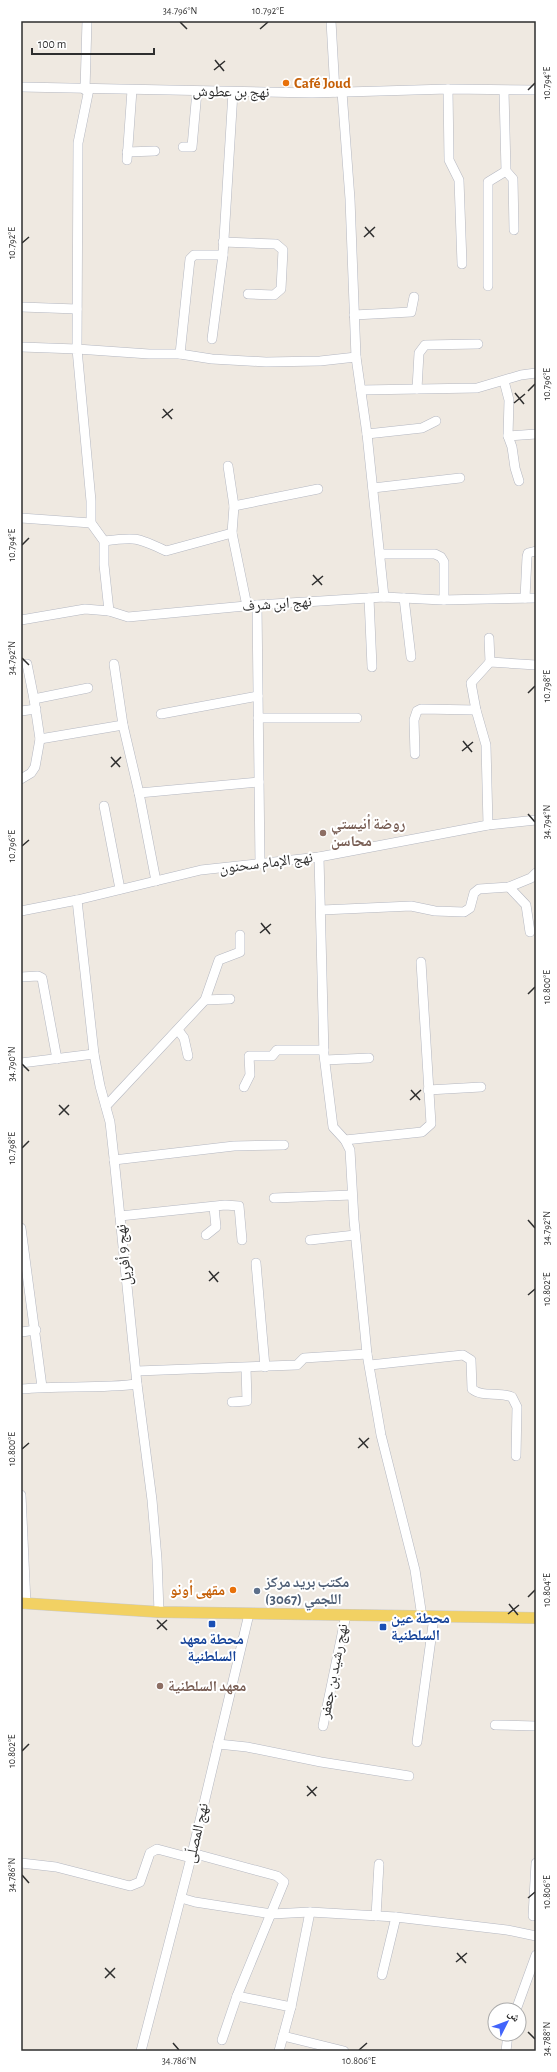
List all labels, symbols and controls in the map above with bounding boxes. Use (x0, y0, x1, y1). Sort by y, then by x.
text: 34.796°N (163, 6, 197, 16)
text: 10.792°E (252, 6, 284, 16)
scale bar (32, 30, 154, 56)
text: 100 m (38, 38, 66, 50)
text: 10.794°E (542, 67, 552, 99)
place label: Café Joud (294, 76, 351, 91)
marker: Café Joud (281, 78, 291, 88)
street label: نهج بن عطوش (192, 84, 270, 102)
text: 10.792°E (7, 227, 17, 259)
text: 10.796°E (542, 368, 552, 400)
text: 10.794°E (7, 529, 17, 561)
street label: نهج ابن شرف (242, 594, 313, 616)
text: 34.792°N (7, 641, 17, 675)
text: 10.798°E (542, 670, 552, 702)
text: 34.794°N (542, 805, 552, 839)
place label: روضة أنيستي محاسن (331, 814, 406, 850)
marker: روضة أنيستي محاسن (318, 828, 328, 838)
text: 10.796°E (7, 830, 17, 862)
street label: نهج الإمام سحنون (218, 850, 314, 878)
text: 10.800°E (542, 970, 552, 1004)
text: 34.790°N (7, 1046, 17, 1082)
text: 10.798°E (7, 1132, 17, 1164)
text: 34.792°N (542, 1211, 552, 1245)
street label: نهج 9 أفريل (112, 1223, 137, 1287)
text: 10.802°E (542, 1272, 552, 1306)
text: 10.800°E (7, 1432, 17, 1466)
text: 10.804°E (542, 1573, 552, 1607)
place label: مكتب بريد مركز اللجمي (3067) (264, 1575, 349, 1610)
place label: مقهى أونو (170, 1580, 225, 1599)
marker: مقهى أونو (228, 1585, 238, 1595)
marker: مكتب بريد مركز اللجمي (3067) (252, 1586, 262, 1596)
place label: محطة عين السلطنية (391, 1611, 450, 1643)
marker: محطة معهد السلطنية (207, 1619, 217, 1629)
street label: نهج رشيد بن جعفر (317, 1622, 352, 1721)
marker: محطة عين السلطنية (378, 1622, 388, 1632)
place label: محطة معهد السلطنية (180, 1632, 244, 1664)
place label: معهد السلطنية (168, 1679, 246, 1695)
marker: معهد السلطنية (155, 1681, 165, 1691)
text: 10.802°E (7, 1734, 17, 1768)
street label: نهج المصلّى (181, 1801, 213, 1865)
text: 34.786°N (7, 1858, 17, 1892)
text: 10.806°E (542, 1875, 552, 1909)
north arrow (487, 2002, 527, 2042)
text: ش (505, 2008, 522, 2025)
text: 34.788°N (542, 2022, 552, 2056)
text: 34.786°N (162, 2056, 196, 2066)
text: 10.806°E (342, 2056, 376, 2066)

